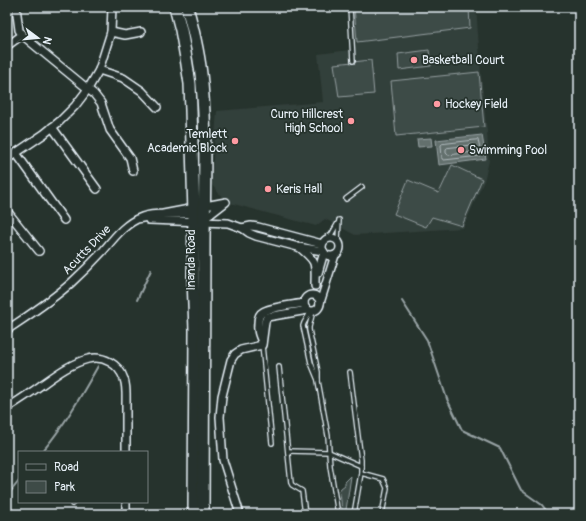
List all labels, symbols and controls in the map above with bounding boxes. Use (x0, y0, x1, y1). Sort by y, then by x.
north arrow (18, 18, 58, 58)
text: N (40, 35, 54, 47)
place label: Basketball Court (422, 53, 504, 68)
marker: Basketball Court (409, 55, 419, 65)
place label: Hockey Field (445, 97, 508, 112)
marker: Hockey Field (432, 99, 442, 109)
place label: Curro Hillcrest High School (270, 107, 343, 136)
marker: Curro Hillcrest High School (346, 116, 356, 126)
place label: Temlett Academic Block (147, 127, 227, 156)
marker: Temlett Academic Block (230, 136, 240, 146)
place label: Swimming Pool (469, 143, 547, 158)
marker: Swimming Pool (456, 145, 466, 155)
place label: Keris Hall (276, 182, 323, 197)
marker: Keris Hall (263, 184, 273, 194)
street label: Acutts Drive (60, 222, 114, 278)
street label: Inanda Road (184, 229, 199, 291)
legend (18, 451, 148, 503)
text: Road (54, 460, 79, 475)
text: Park (54, 480, 75, 495)

